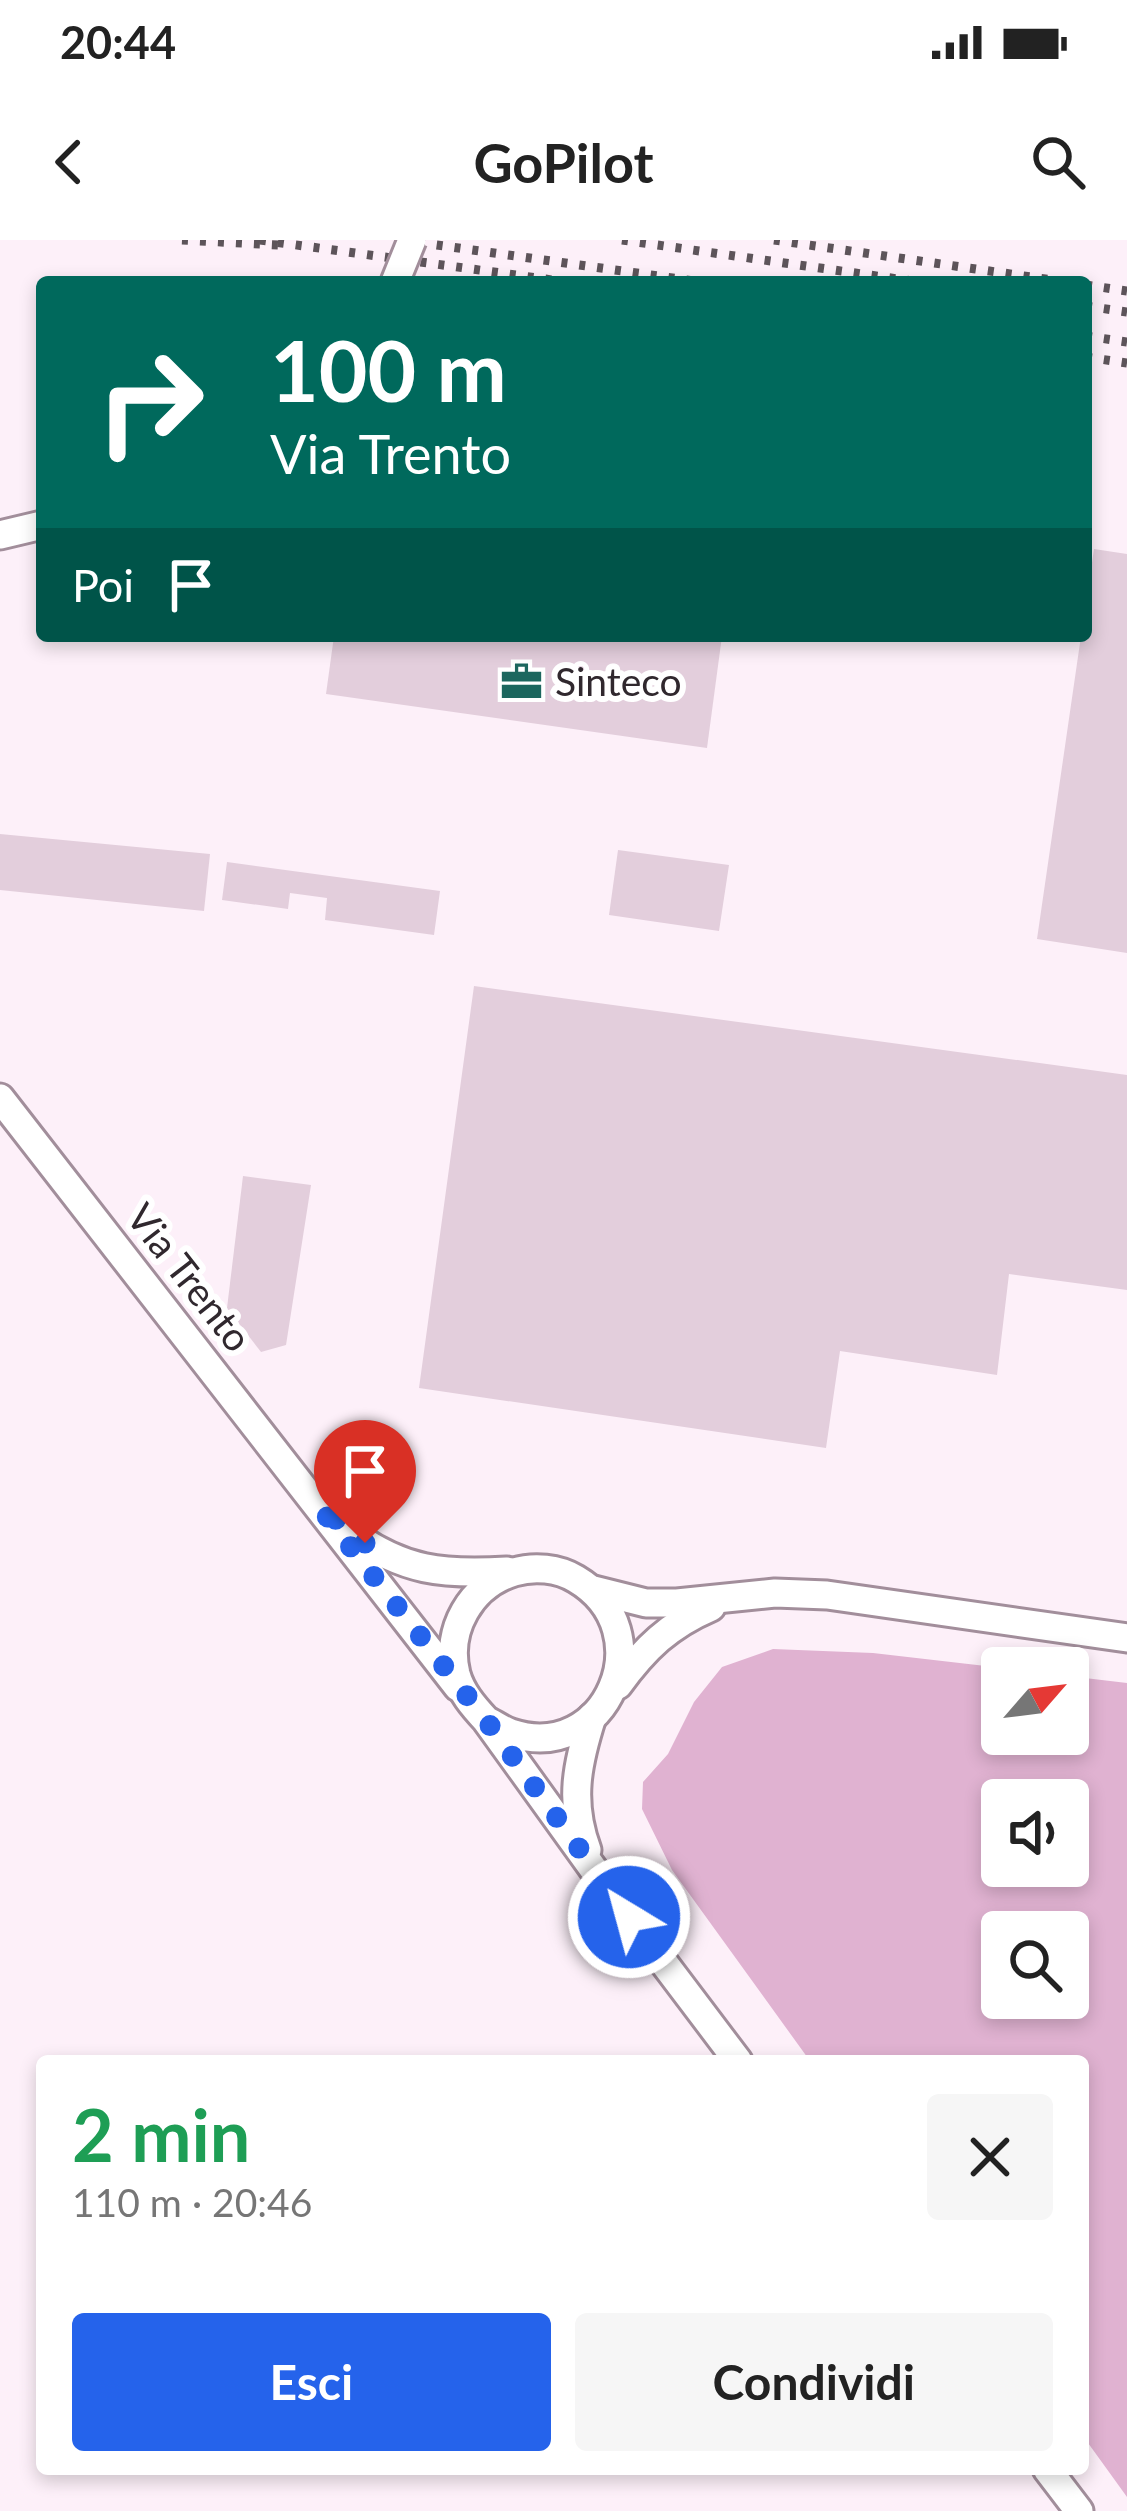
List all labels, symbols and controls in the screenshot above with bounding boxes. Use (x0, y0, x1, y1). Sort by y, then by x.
text: 20:44 (60, 15, 176, 69)
icon: back (36, 129, 102, 195)
icon: search (1025, 129, 1091, 195)
text: GoPilot (473, 130, 654, 195)
text: 100 m (270, 319, 507, 420)
icon: right (72, 324, 228, 480)
text: Via Trento (270, 421, 511, 486)
icon: arrive (158, 552, 224, 618)
text: Poi (72, 558, 134, 612)
office icon: Sinteco (498, 658, 544, 704)
place label: Sinteco (555, 658, 682, 704)
street label: Via Trento (118, 1194, 262, 1360)
pin (314, 1420, 416, 1543)
icon: arrive (332, 1438, 398, 1504)
north arrow (981, 1647, 1089, 1755)
map controls (981, 1647, 1089, 2019)
button: sound (981, 1779, 1089, 1887)
position arrow (566, 1854, 692, 1980)
button: search (981, 1911, 1089, 2019)
text: 2 min (72, 2091, 250, 2177)
button: close (927, 2094, 1053, 2220)
text: 110 m · 20:46 (72, 2179, 312, 2225)
button: Esci (72, 2313, 551, 2451)
button: Condividi (575, 2313, 1053, 2451)

